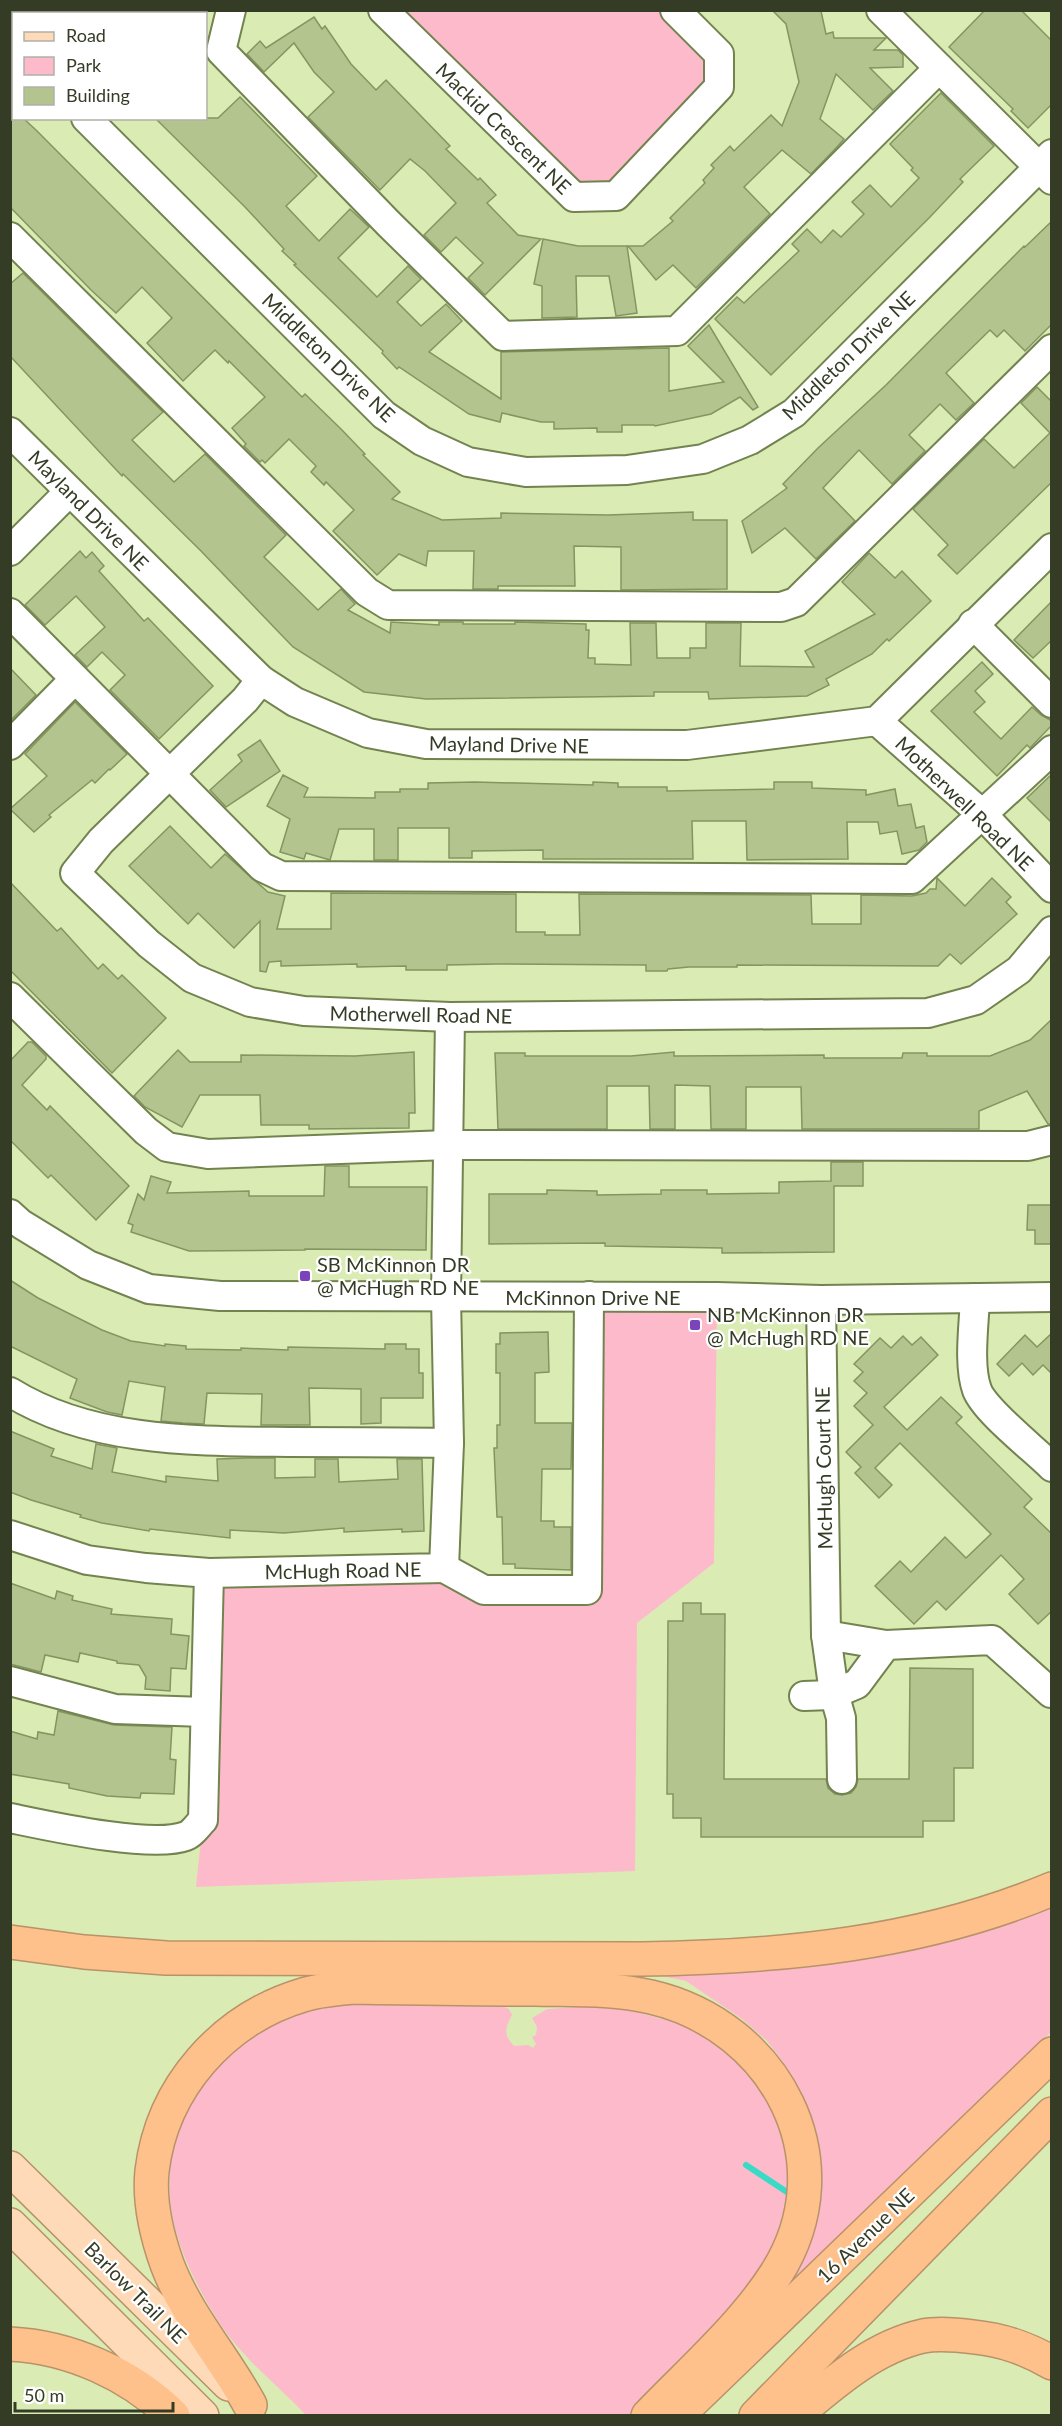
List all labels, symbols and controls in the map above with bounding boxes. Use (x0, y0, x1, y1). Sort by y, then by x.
legend (12, 12, 207, 120)
text: Road (66, 24, 106, 46)
text: Park (66, 54, 102, 76)
street label: Mackid Crescent NE (431, 57, 577, 199)
text: Building (66, 84, 130, 106)
street label: Middleton Drive NE (777, 286, 919, 424)
street label: Middleton Drive NE (258, 288, 400, 426)
street label: Mayland Drive NE (24, 445, 154, 575)
street label: Mayland Drive NE (429, 731, 589, 757)
street label: Motherwell Road NE (891, 731, 1039, 875)
street label: Motherwell Road NE (330, 1000, 512, 1028)
place label: SB McKinnon DR @ McHugh RD NE (317, 1252, 479, 1299)
marker: SB McKinnon DR @ McHugh RD NE (298, 1269, 312, 1283)
street label: McKinnon Drive NE (505, 1285, 681, 1309)
place label: NB McKinnon DR @ McHugh RD NE (707, 1302, 869, 1349)
marker: NB McKinnon DR @ McHugh RD NE (688, 1318, 702, 1332)
street label: McHugh Court NE (810, 1386, 836, 1550)
street label: McHugh Road NE (264, 1557, 422, 1583)
street label: 16 Avenue NE (811, 2183, 919, 2287)
street label: Barlow Trail NE (80, 2236, 192, 2348)
scale bar (15, 2375, 172, 2413)
text: 50 m (24, 2384, 64, 2406)

